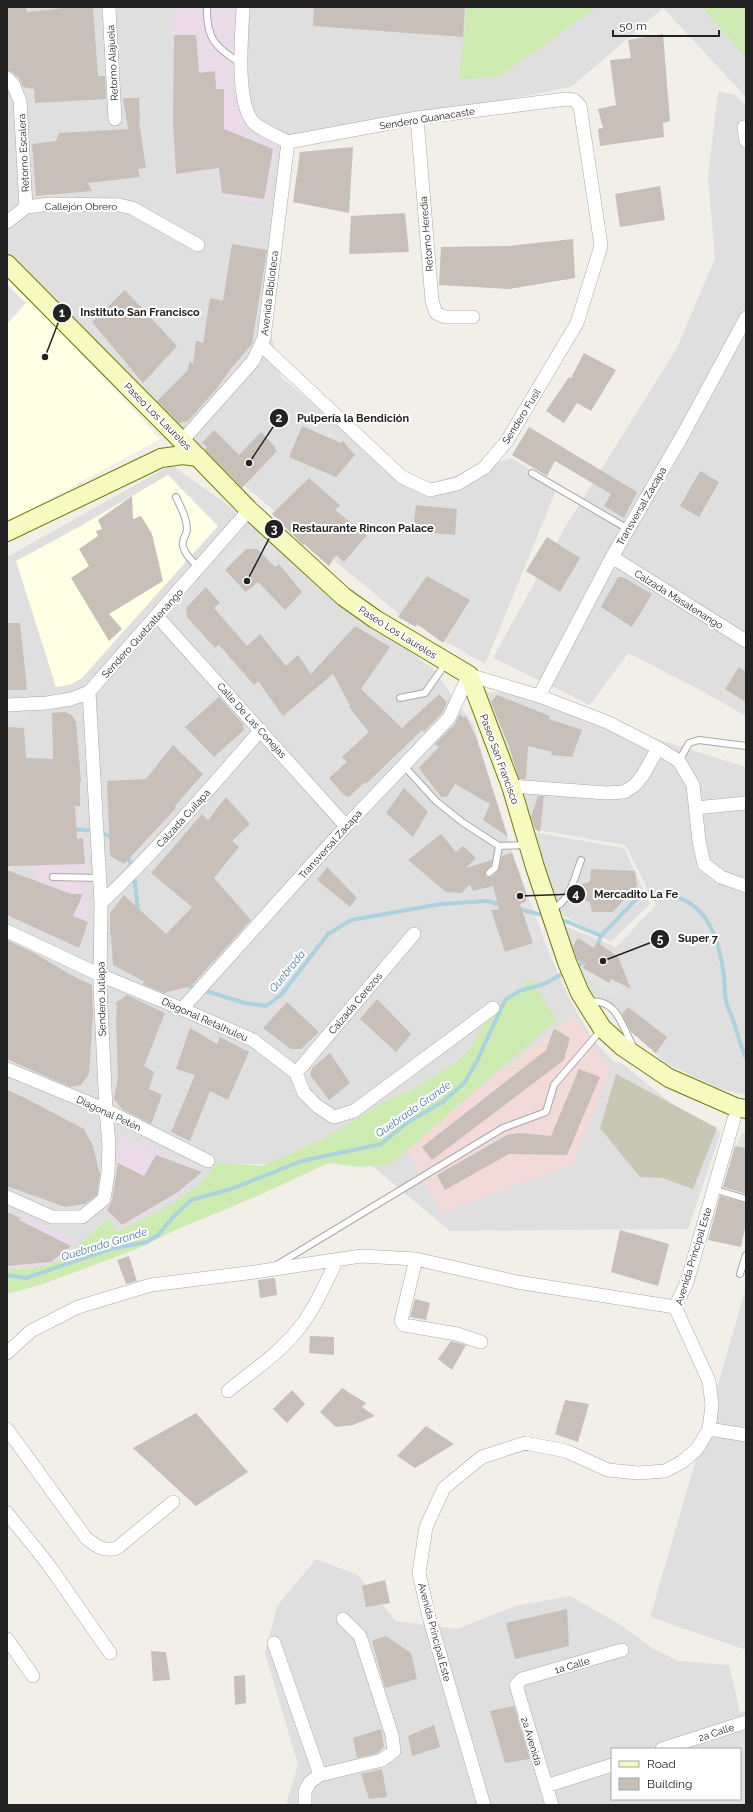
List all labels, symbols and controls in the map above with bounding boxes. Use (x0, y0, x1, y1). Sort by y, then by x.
scale bar (613, 12, 719, 38)
text: 50 m (619, 19, 647, 33)
street label: Retorno Alajuela (105, 25, 120, 101)
street label: Sendero Guanacaste (379, 105, 476, 131)
street label: Retorno Escalera (16, 113, 31, 193)
street label: Retorno Heredia (418, 196, 435, 272)
street label: Callejón Obrero (45, 201, 117, 212)
street label: Avenida Biblioteca (259, 250, 280, 336)
callout: Instituto San Francisco (52, 301, 207, 324)
text: 1 (59, 306, 65, 320)
text: Instituto San Francisco (80, 306, 200, 319)
street label: Paseo Los Laureles (122, 381, 193, 452)
street label: Sendero Fusil (500, 386, 543, 446)
callout: Pulpería la Bendición (269, 407, 417, 430)
text: 2 (276, 411, 283, 425)
text: Pulpería la Bendición (297, 412, 409, 425)
street label: Transversal Zacapa (614, 465, 668, 547)
callout: Restaurante Rincon Palace (264, 517, 442, 540)
text: 3 (271, 522, 278, 536)
text: Restaurante Rincon Palace (292, 522, 434, 535)
street label: Calzada Masatenango (632, 568, 725, 631)
street label: Sendero Quetzaltenango (100, 587, 185, 680)
street label: Paseo Los Laureles (357, 604, 439, 661)
street label: Calle De Las Conejas (215, 680, 288, 760)
street label: Paseo San Francisco (478, 713, 521, 806)
street label: Calzada Cuilapa (154, 787, 212, 850)
street label: Transversal Zacapa (297, 808, 364, 881)
callout: Mercadito La Fe (566, 883, 686, 906)
text: 4 (573, 887, 580, 901)
text: Mercadito La Fe (594, 888, 678, 901)
callout: Super 7 (650, 927, 726, 950)
text: 5 (657, 932, 664, 946)
text: Super 7 (678, 932, 719, 945)
water label: Quebrada (267, 947, 308, 995)
street label: Sendero Jutiapa (95, 962, 108, 1036)
street label: Calzada Cerezos (326, 970, 384, 1036)
street label: Diagonal Retalhuleu (160, 995, 250, 1043)
water label: Quebrada Grande (373, 1078, 454, 1140)
street label: Diagonal Petén (75, 1094, 143, 1133)
street label: Avenida Principal Este (673, 1206, 714, 1306)
water label: Quebrada Grande (60, 1225, 149, 1264)
street label: Avenida Principal Este (416, 1582, 453, 1683)
street label: 1a Calle (553, 1655, 591, 1676)
street label: 2a Avenida (519, 1716, 544, 1767)
street label: 2a Calle (697, 1722, 735, 1743)
legend (611, 1748, 741, 1800)
text: Road (647, 1757, 676, 1771)
text: Building (647, 1777, 693, 1791)

